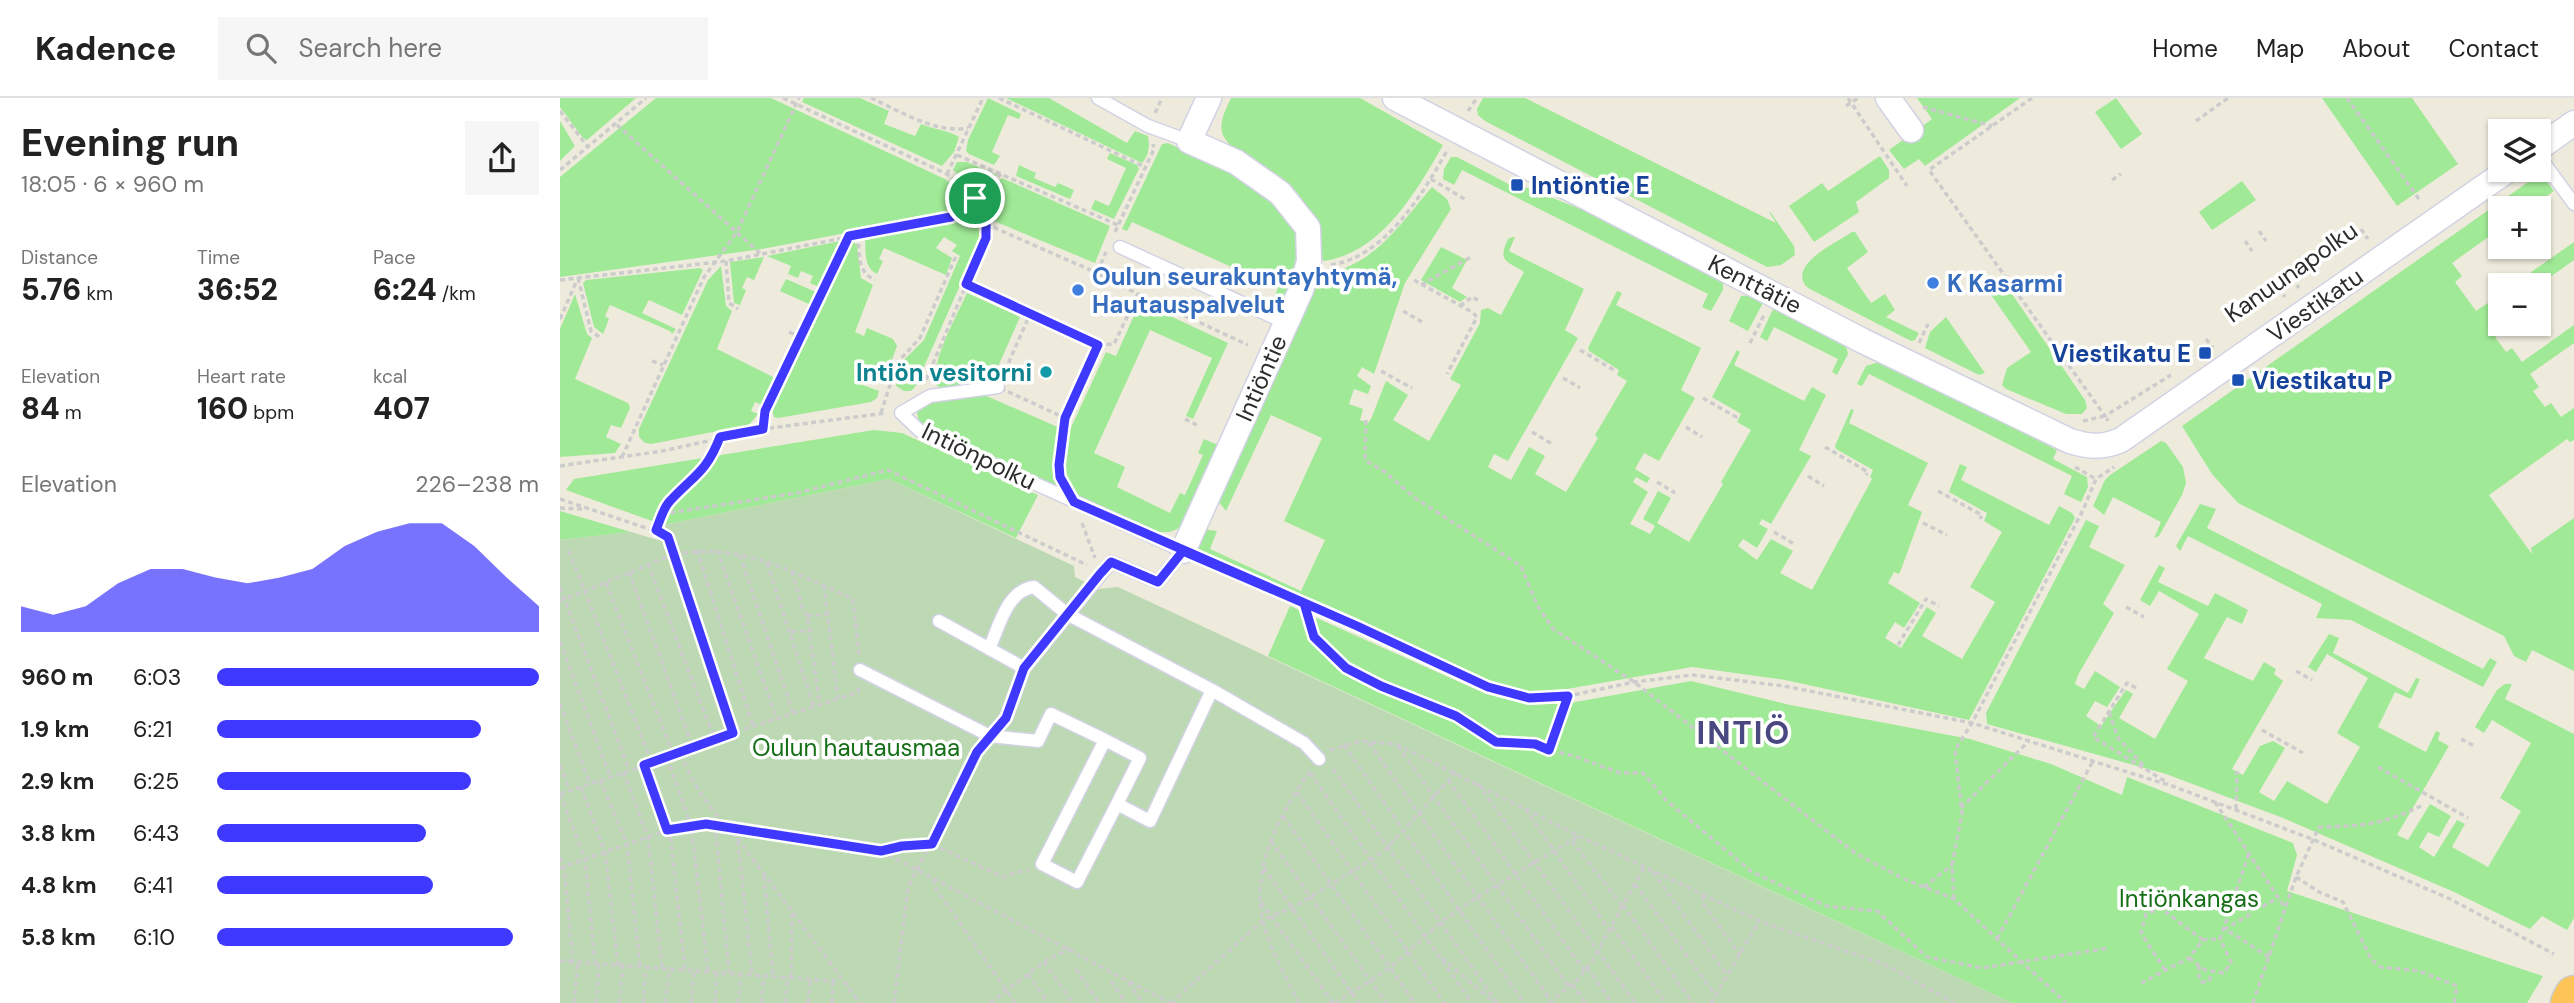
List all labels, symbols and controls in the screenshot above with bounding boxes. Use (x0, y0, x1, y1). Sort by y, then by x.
search box (218, 17, 708, 80)
text: Kadence (35, 27, 176, 70)
icon: search (242, 29, 280, 67)
text: Search here (298, 31, 442, 65)
text: Home (2152, 33, 2218, 64)
text: Map (2256, 33, 2304, 64)
text: About (2342, 33, 2411, 64)
text: Contact (2449, 33, 2539, 64)
text: Evening run (21, 118, 239, 168)
map controls (2488, 119, 2551, 336)
button: layers (2488, 119, 2551, 182)
button: share (465, 121, 539, 195)
pin (945, 168, 1005, 228)
text: 18:05 · 6 × 960 m (21, 169, 204, 199)
place label: Intiöntie E (1531, 170, 1650, 201)
marker: Intiöntie E (1509, 177, 1525, 193)
icon: arrive (956, 179, 994, 217)
button: + (2488, 196, 2551, 259)
street label: Kanuunapolku (2219, 215, 2363, 329)
text: Distance (21, 245, 98, 270)
text: Time (197, 245, 240, 270)
text: Pace (373, 245, 416, 270)
street label: Kenttätie (1703, 247, 1807, 321)
place label: Oulun seurakuntayhtymä, Hautauspalvelut (1092, 261, 1397, 320)
street label: Viestikatu (2261, 261, 2369, 349)
place label: K Kasarmi (1947, 268, 2063, 299)
text: 5.76 (21, 270, 81, 309)
text: 36:52 (197, 270, 278, 309)
text: 6:24 (373, 270, 437, 309)
button: − (2488, 273, 2551, 336)
marker: K Kasarmi (1925, 275, 1941, 291)
text: km (81, 281, 113, 306)
text: /km (437, 281, 476, 306)
marker: Oulun seurakuntayhtymä, Hautauspalvelut (1070, 282, 1086, 298)
street label: Intiöntie (1228, 330, 1294, 426)
place label: Viestikatu E (2052, 338, 2191, 369)
marker: Viestikatu E (2197, 345, 2213, 361)
place label: Intiön vesitorni (856, 357, 1032, 388)
text: Elevation (21, 364, 100, 389)
text: Heart rate (197, 364, 286, 389)
text: kcal (373, 364, 407, 389)
marker: Intiön vesitorni (1038, 364, 1054, 380)
place label: Viestikatu P (2252, 365, 2392, 396)
marker: Viestikatu P (2230, 372, 2246, 388)
text: 84 (21, 389, 60, 428)
text: 160 (197, 389, 248, 428)
text: 407 (373, 389, 430, 428)
text: m (60, 400, 82, 425)
text: bpm (248, 400, 294, 425)
street label: Intiönpolku (917, 415, 1041, 497)
text: Elevation (21, 469, 117, 499)
text: 226–238 m (415, 469, 539, 499)
text: 960 m (21, 662, 93, 692)
text: 6:03 (133, 662, 181, 692)
district label: INTIÖ (1697, 712, 1791, 754)
text: 1.9 km (21, 714, 89, 744)
text: 6:21 (133, 714, 173, 744)
park label: Oulun hautausmaa (752, 732, 960, 763)
text: 2.9 km (21, 766, 94, 796)
text: 6:25 (133, 766, 179, 796)
text: 3.8 km (21, 818, 96, 848)
text: 6:43 (133, 818, 180, 848)
text: 4.8 km (21, 870, 97, 900)
text: 6:41 (133, 870, 173, 900)
park label: Intiönkangas (2119, 883, 2259, 914)
text: 5.8 km (21, 922, 96, 952)
text: 6:10 (133, 922, 175, 952)

